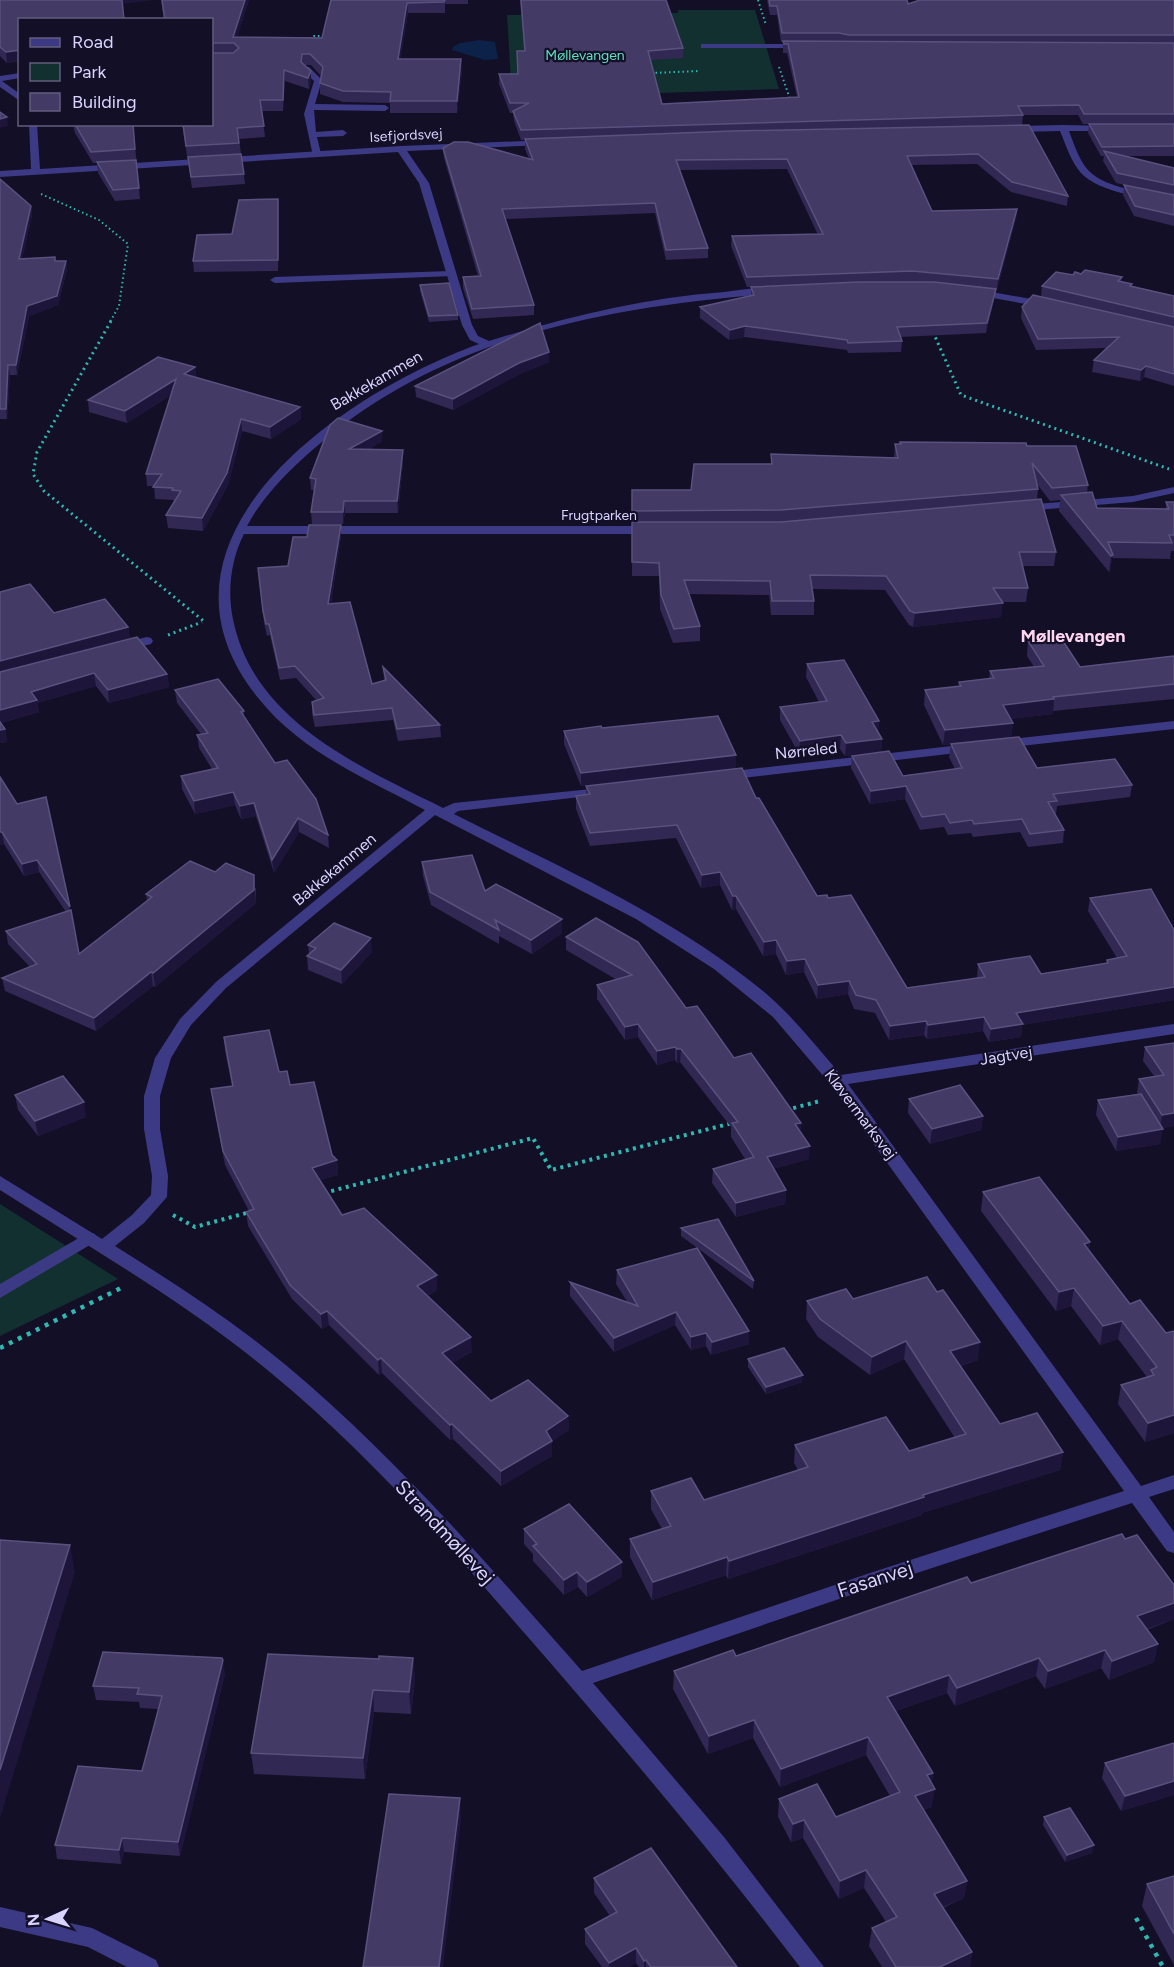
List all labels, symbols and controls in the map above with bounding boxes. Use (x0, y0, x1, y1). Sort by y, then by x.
legend (18, 18, 213, 126)
text: Road (72, 31, 113, 53)
park label: Møllevangen (545, 47, 625, 64)
text: Park (72, 61, 107, 83)
text: Building (72, 91, 137, 113)
street label: Isefjordsvej (369, 125, 443, 146)
street label: Bakkekammen (327, 347, 426, 414)
street label: Frugtparken (561, 507, 637, 524)
district label: Møllevangen (1021, 625, 1125, 647)
street label: Nørreled (774, 738, 838, 763)
street label: Bakkekammen (289, 829, 380, 910)
street label: Jagtvej (978, 1042, 1034, 1069)
street label: Kløvermarksvej (820, 1065, 901, 1163)
street label: Strandmøllevej (390, 1475, 500, 1589)
street label: Fasanvej (834, 1556, 916, 1602)
north arrow (18, 1889, 78, 1949)
text: N (24, 1913, 43, 1927)

